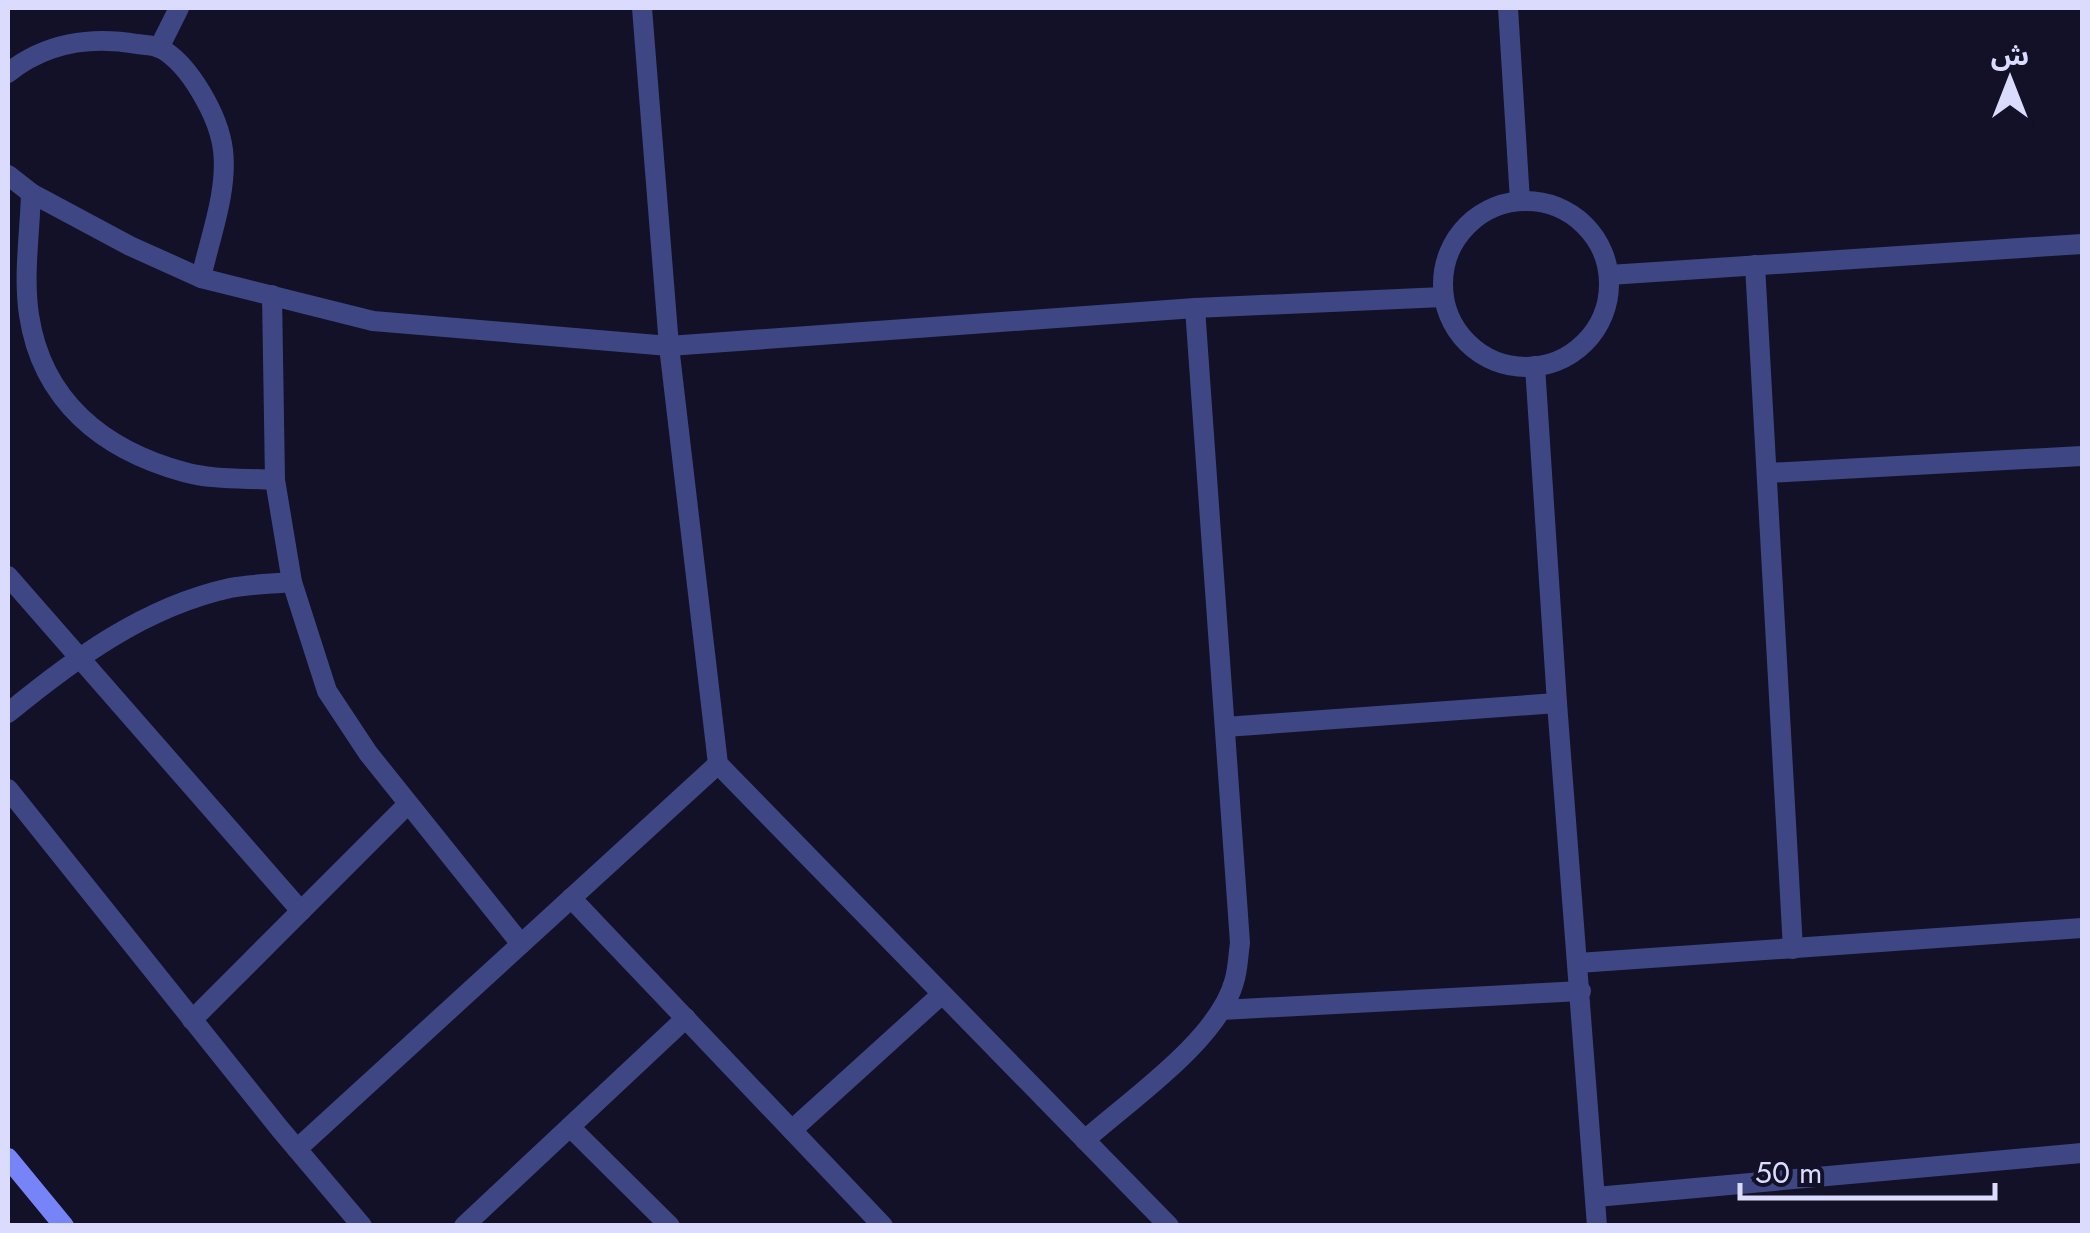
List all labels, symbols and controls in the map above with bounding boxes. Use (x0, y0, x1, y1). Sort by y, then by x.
north arrow (1960, 30, 2060, 130)
text: ش (1991, 35, 2029, 76)
scale bar (1740, 1138, 1995, 1200)
text: 50 m (1755, 1151, 1822, 1194)

